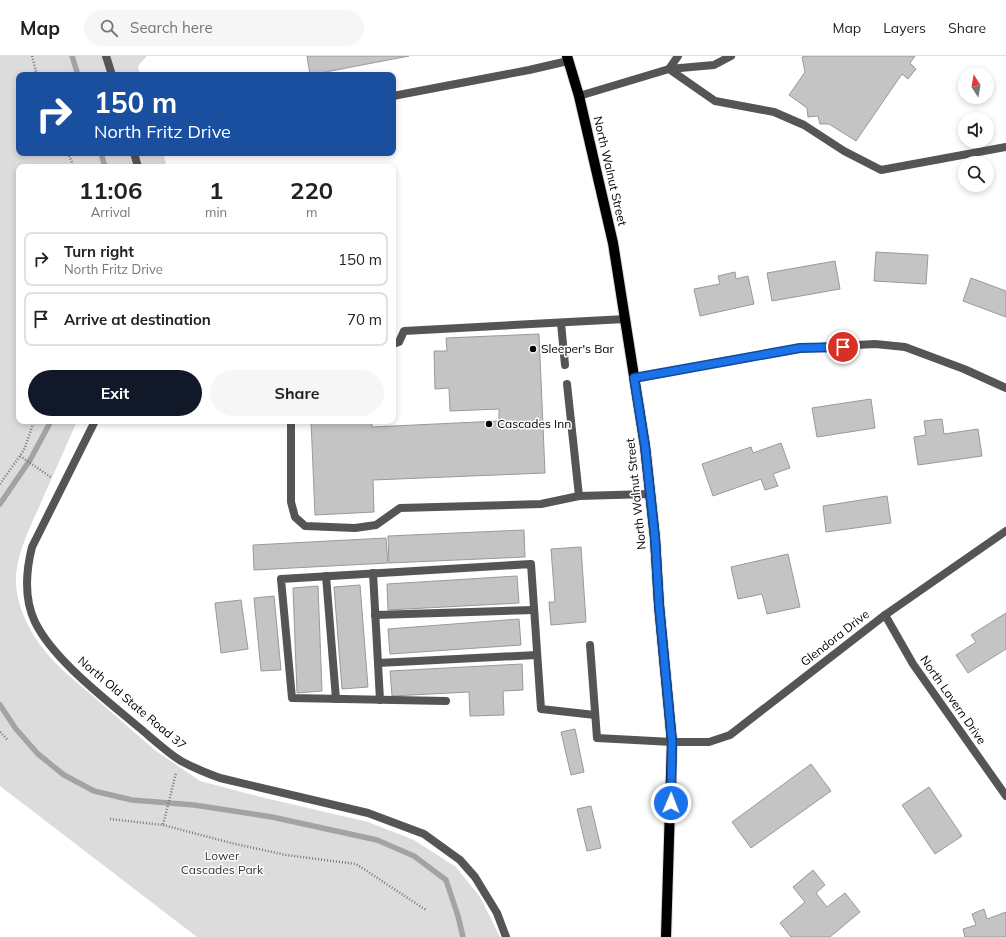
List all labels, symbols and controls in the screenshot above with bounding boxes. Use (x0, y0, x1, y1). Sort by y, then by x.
search box (84, 10, 364, 46)
text: Map (20, 16, 60, 40)
icon: search (98, 17, 120, 39)
text: Search here (130, 18, 213, 37)
text: Map (832, 19, 861, 37)
text: Layers (883, 19, 926, 37)
text: Share (948, 19, 986, 37)
north arrow (958, 68, 994, 104)
map controls (958, 68, 994, 192)
text: 150 m (94, 85, 177, 120)
icon: right (28, 88, 80, 140)
button: sound (958, 112, 994, 148)
street label: North Walnut Street (591, 115, 630, 227)
text: North Fritz Drive (94, 120, 231, 143)
button: search (958, 156, 994, 192)
text: 11:06 (79, 175, 142, 205)
text: 1 (209, 175, 223, 205)
text: 220 (290, 175, 333, 205)
text: Arrival (91, 204, 130, 220)
text: min (205, 204, 227, 220)
text: m (306, 204, 317, 220)
text: Turn right (64, 242, 134, 261)
icon: right (30, 248, 52, 270)
text: 150 m (338, 250, 382, 269)
text: North Fritz Drive (64, 261, 163, 277)
icon: arrive (30, 308, 52, 330)
text: Arrive at destination (64, 310, 211, 329)
text: 70 m (347, 310, 382, 329)
pin (826, 330, 860, 364)
icon: arrive (832, 336, 854, 358)
place label: Sleeper's Bar (541, 341, 615, 356)
marker: Sleeper's Bar (528, 344, 538, 354)
button: Exit (28, 370, 202, 416)
button: Share (210, 370, 384, 416)
place label: Cascades Inn (497, 416, 571, 431)
marker: Cascades Inn (484, 419, 494, 429)
street label: North Walnut Street (622, 438, 649, 551)
street label: Glendora Drive (797, 606, 872, 669)
street label: North Lavern Drive (917, 652, 990, 747)
street label: North Old State Road 37 (75, 653, 190, 752)
position arrow (650, 782, 692, 824)
park label: Lower Cascades Park (181, 848, 264, 877)

